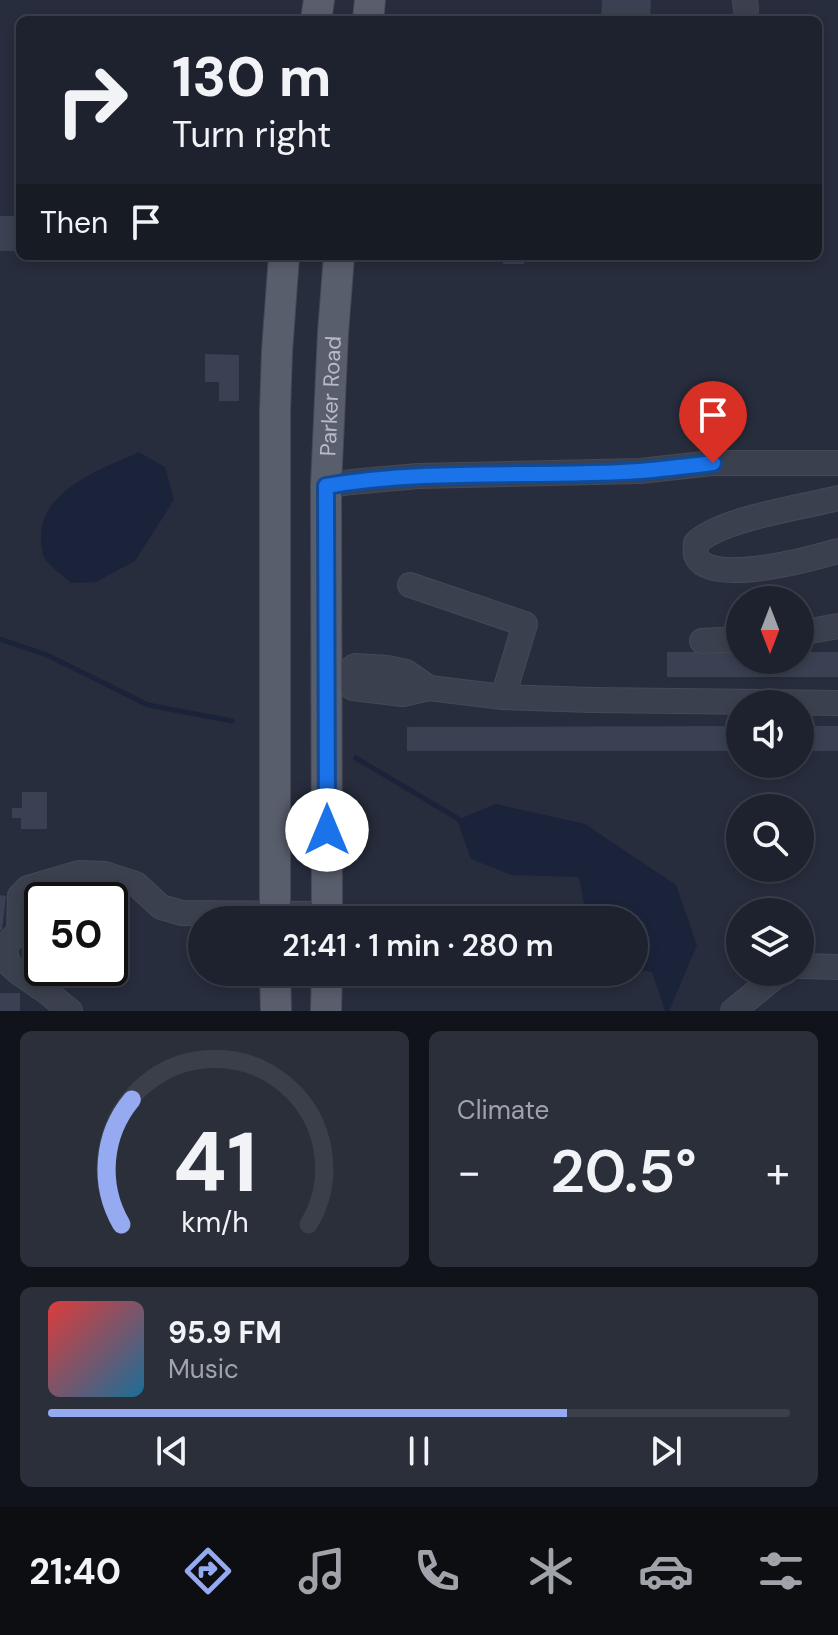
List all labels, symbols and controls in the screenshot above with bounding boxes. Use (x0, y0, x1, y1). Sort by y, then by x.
text: 130 m (172, 40, 331, 113)
icon: right (40, 48, 144, 152)
text: Turn right (172, 111, 331, 158)
icon: arrive (124, 200, 168, 244)
text: Then (40, 203, 108, 242)
street label: Parker Road (313, 335, 348, 457)
pin (679, 381, 747, 463)
icon: arrive (691, 393, 735, 437)
north arrow (726, 586, 814, 674)
map controls (726, 586, 814, 986)
button: sound (726, 690, 814, 778)
position arrow (285, 788, 369, 872)
button: search (726, 794, 814, 882)
speed limit sign: 50 (24, 882, 128, 986)
button: layers (726, 898, 814, 986)
text: 21:41 · 1 min · 280 m (282, 926, 554, 965)
text: Climate (457, 1093, 549, 1127)
text: 41 (172, 1108, 257, 1217)
text: 20.5° (550, 1132, 697, 1211)
text: − (457, 1143, 481, 1201)
text: + (766, 1143, 790, 1201)
text: km/h (181, 1204, 248, 1241)
text: 95.9 FM (168, 1313, 282, 1352)
text: Music (168, 1352, 239, 1386)
icon: previous (150, 1429, 194, 1473)
icon: pause (397, 1429, 441, 1473)
icon: next (644, 1429, 688, 1473)
icon: directions (180, 1543, 236, 1599)
icon: music (294, 1543, 350, 1599)
icon: phone (409, 1543, 465, 1599)
icon: climate (523, 1543, 579, 1599)
icon: car (638, 1543, 694, 1599)
icon: filters (753, 1543, 809, 1599)
text: 21:40 (29, 1548, 121, 1595)

